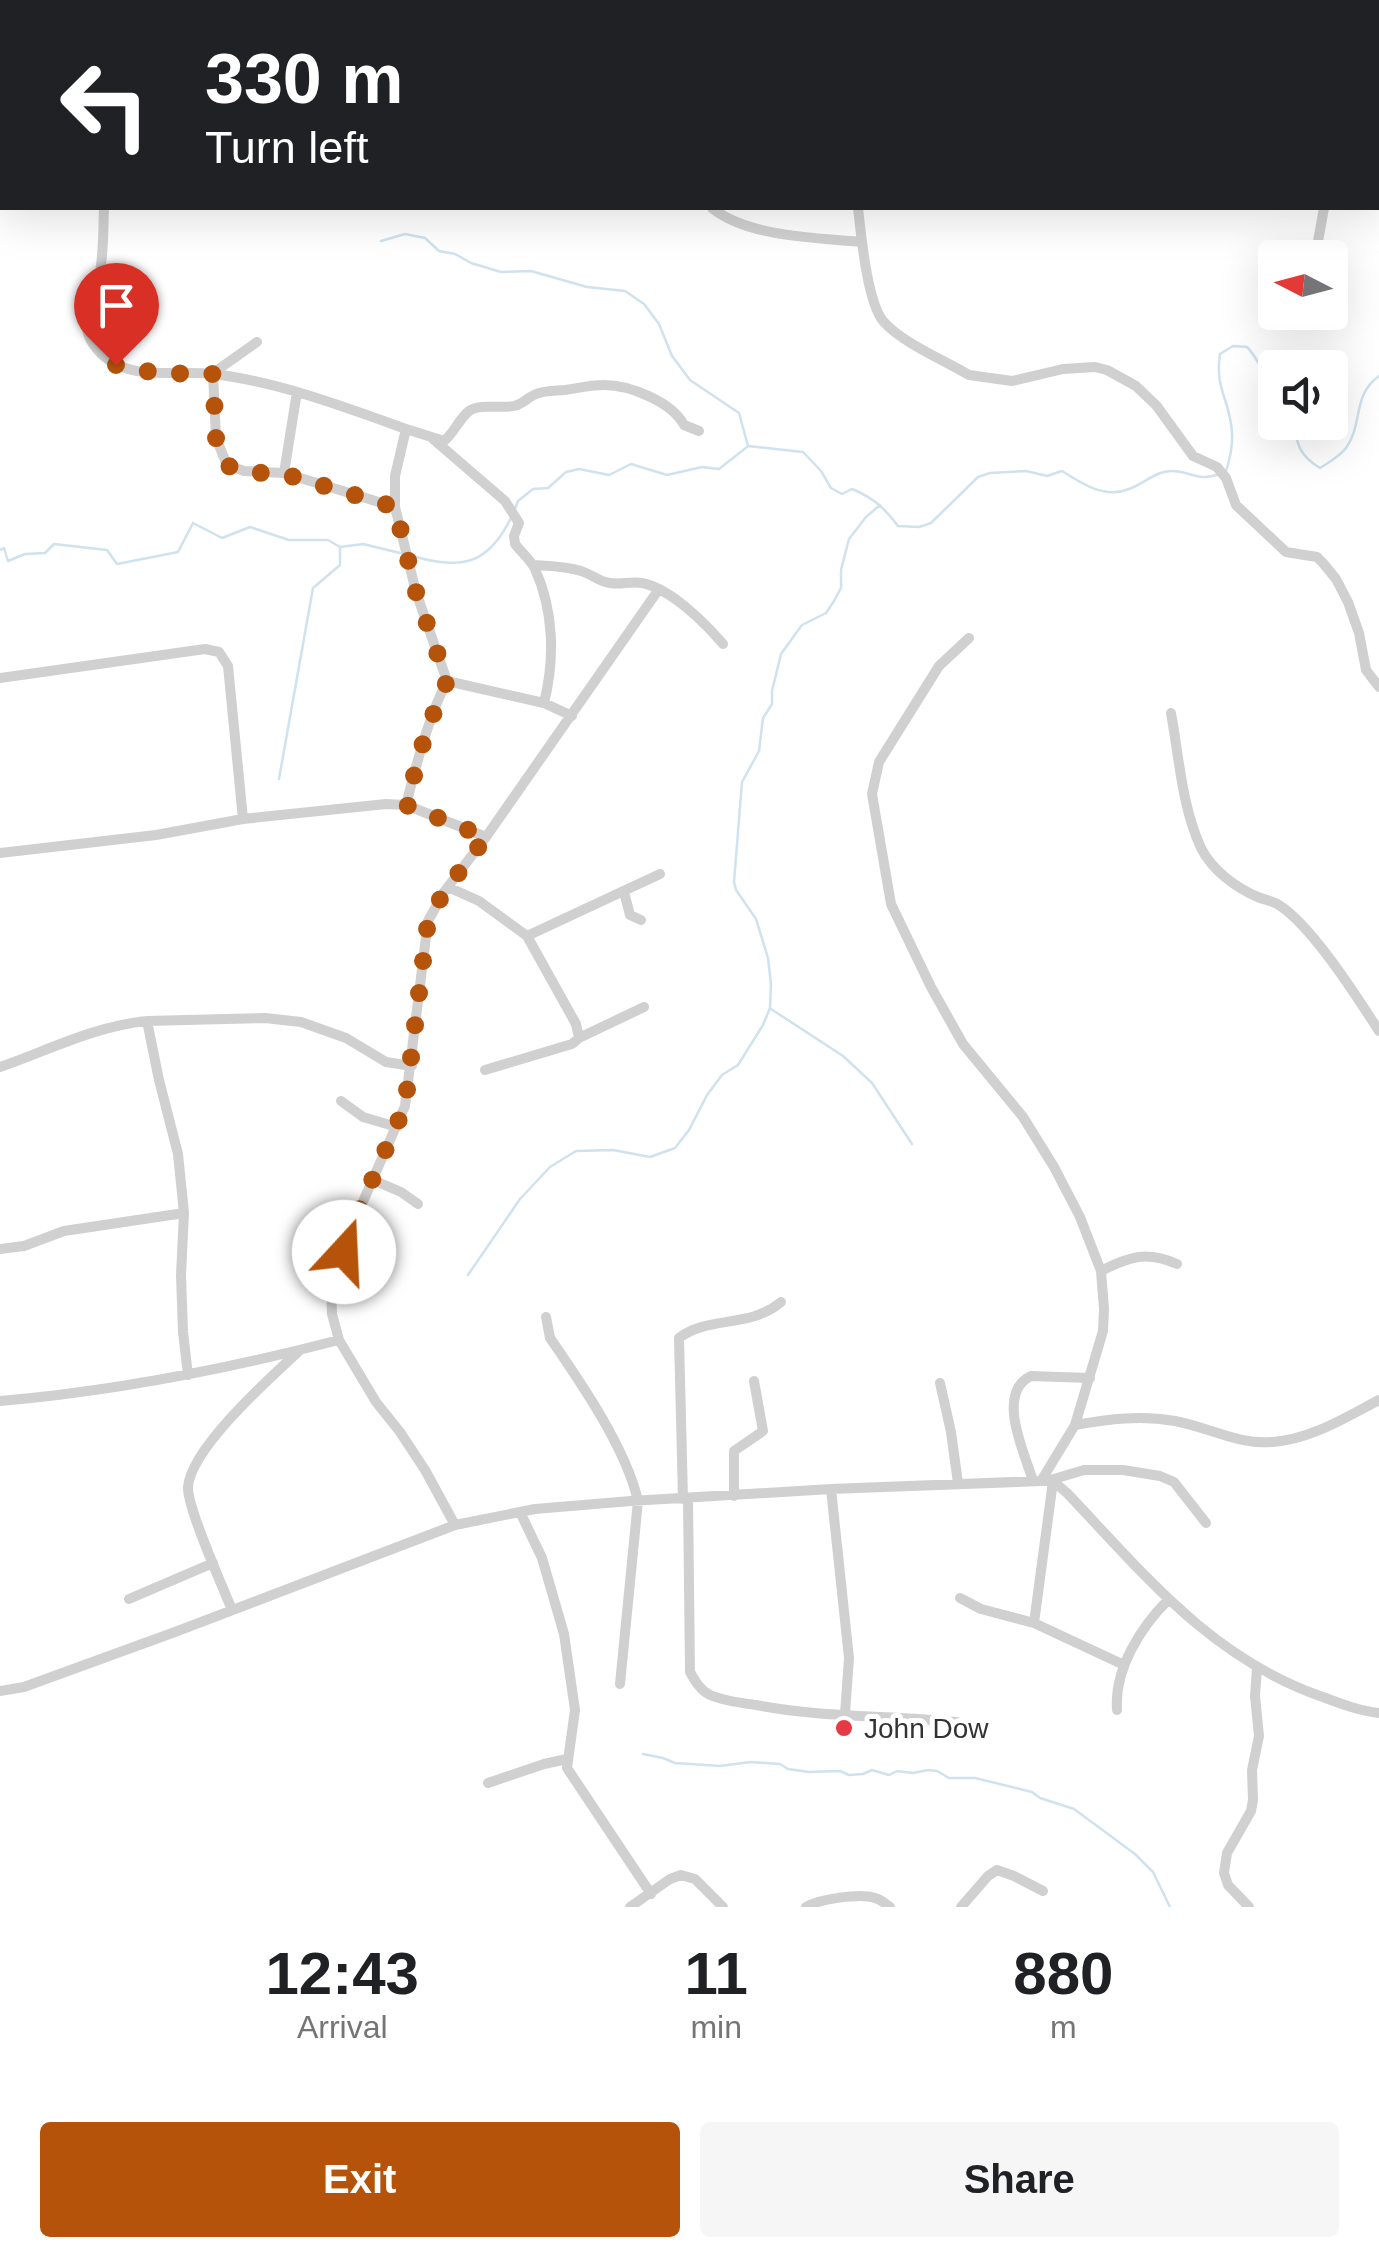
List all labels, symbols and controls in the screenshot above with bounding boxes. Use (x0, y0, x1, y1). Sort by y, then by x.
icon: left (40, 40, 170, 170)
text: 330 m (205, 40, 403, 118)
text: Turn left (205, 122, 368, 173)
north arrow (1258, 240, 1348, 330)
map controls (1258, 240, 1348, 440)
pin (74, 263, 159, 366)
icon: arrive (89, 278, 144, 333)
button: sound (1258, 350, 1348, 440)
position arrow (292, 1200, 396, 1304)
place label: John Dow (864, 1713, 989, 1744)
marker: John Dow (833, 1717, 855, 1739)
text: 12:43 (265, 1940, 419, 2007)
text: 11 (684, 1940, 748, 2007)
text: 880 (1013, 1940, 1113, 2007)
text: Arrival (297, 2009, 388, 2045)
text: min (690, 2009, 742, 2045)
text: m (1050, 2009, 1077, 2045)
button: Exit (40, 2122, 680, 2237)
button: Share (700, 2122, 1339, 2237)

